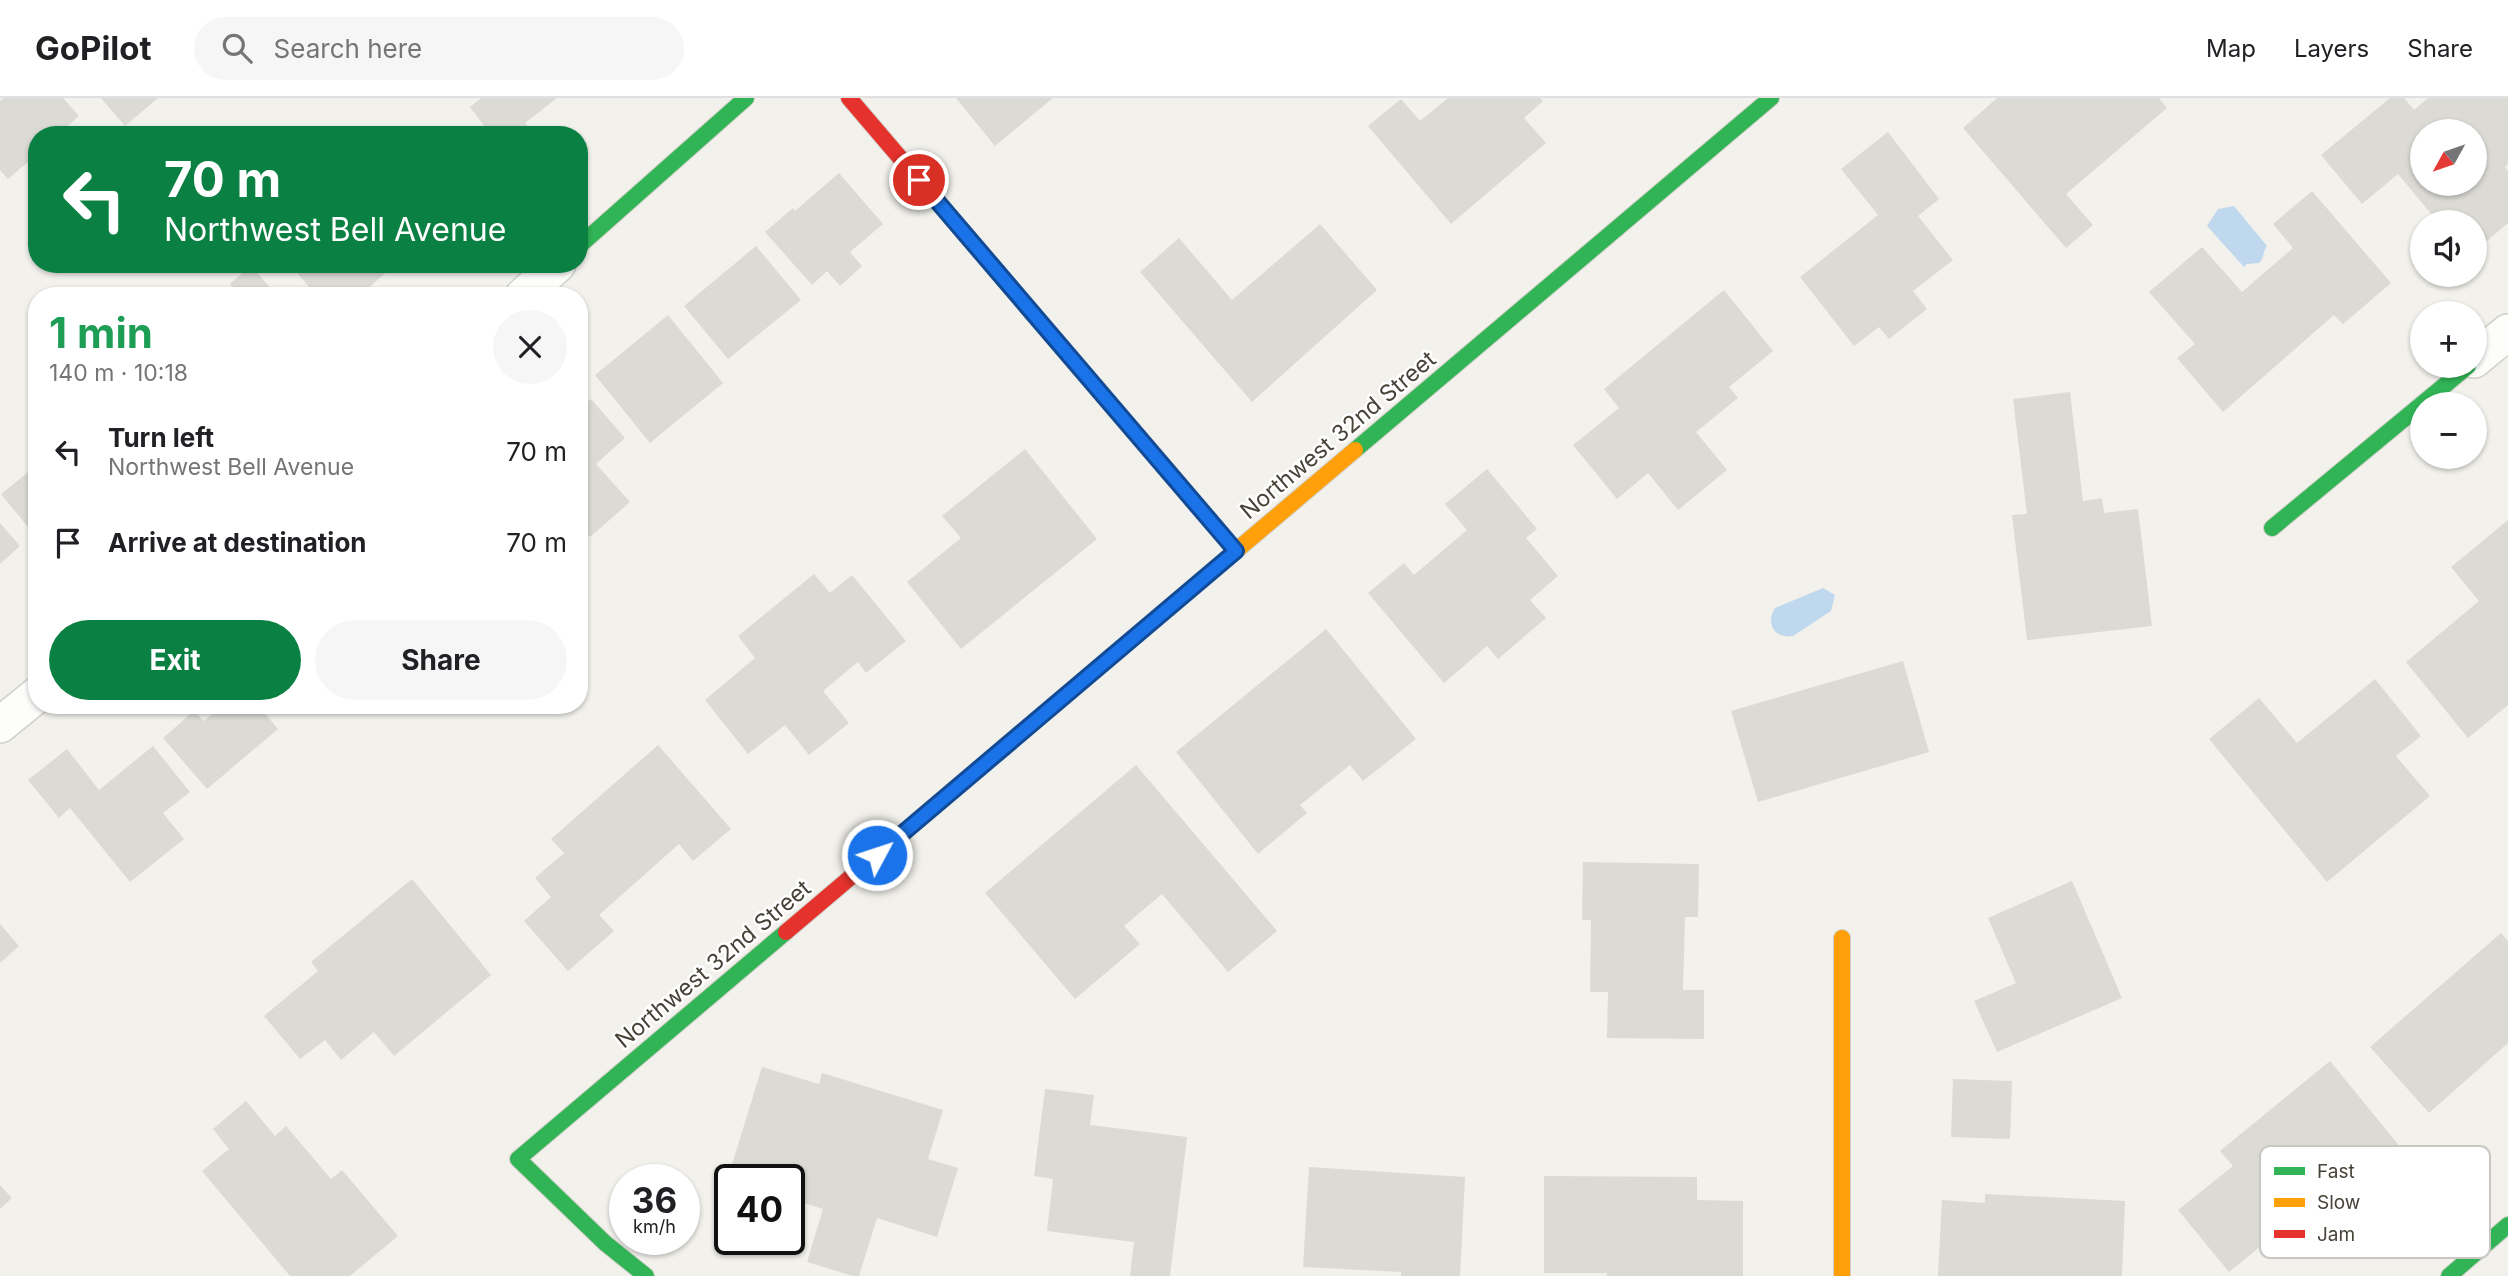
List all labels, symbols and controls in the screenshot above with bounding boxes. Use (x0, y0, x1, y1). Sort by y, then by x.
search box (194, 17, 684, 80)
text: GoPilot (35, 28, 152, 68)
icon: search (218, 29, 256, 67)
text: Search here (274, 33, 422, 64)
text: Map (2206, 34, 2256, 63)
text: Layers (2294, 34, 2369, 63)
text: Share (2407, 34, 2473, 63)
north arrow (2410, 119, 2487, 196)
map controls (2410, 119, 2487, 469)
text: 70 m (164, 150, 281, 209)
pin (889, 150, 949, 210)
icon: left (49, 154, 140, 245)
icon: arrive (900, 161, 938, 199)
text: Northwest Bell Avenue (164, 210, 506, 249)
button: sound (2410, 210, 2487, 287)
button: + (2410, 301, 2487, 378)
text: 1 min (49, 307, 153, 358)
button: close (493, 310, 567, 384)
street label: Northwest 32nd Street (1235, 345, 1442, 525)
text: 140 m · 10:18 (49, 359, 188, 387)
button: − (2410, 392, 2487, 469)
text: Turn left (108, 422, 214, 453)
icon: left (49, 433, 87, 471)
text: 70 m (506, 436, 567, 467)
text: Northwest Bell Avenue (108, 453, 354, 481)
icon: arrive (49, 524, 87, 562)
text: Arrive at destination (108, 527, 367, 558)
text: 70 m (506, 527, 567, 558)
button: Exit (49, 620, 301, 700)
button: Share (315, 620, 567, 700)
position arrow (840, 818, 914, 892)
street label: Northwest 32nd Street (610, 874, 817, 1054)
legend (2260, 1146, 2490, 1258)
text: Fast (2317, 1160, 2355, 1183)
speed limit sign: 40 (714, 1164, 805, 1255)
text: 36 (632, 1179, 677, 1221)
text: Slow (2317, 1191, 2360, 1214)
text: km/h (633, 1216, 676, 1237)
text: Jam (2317, 1223, 2355, 1246)

